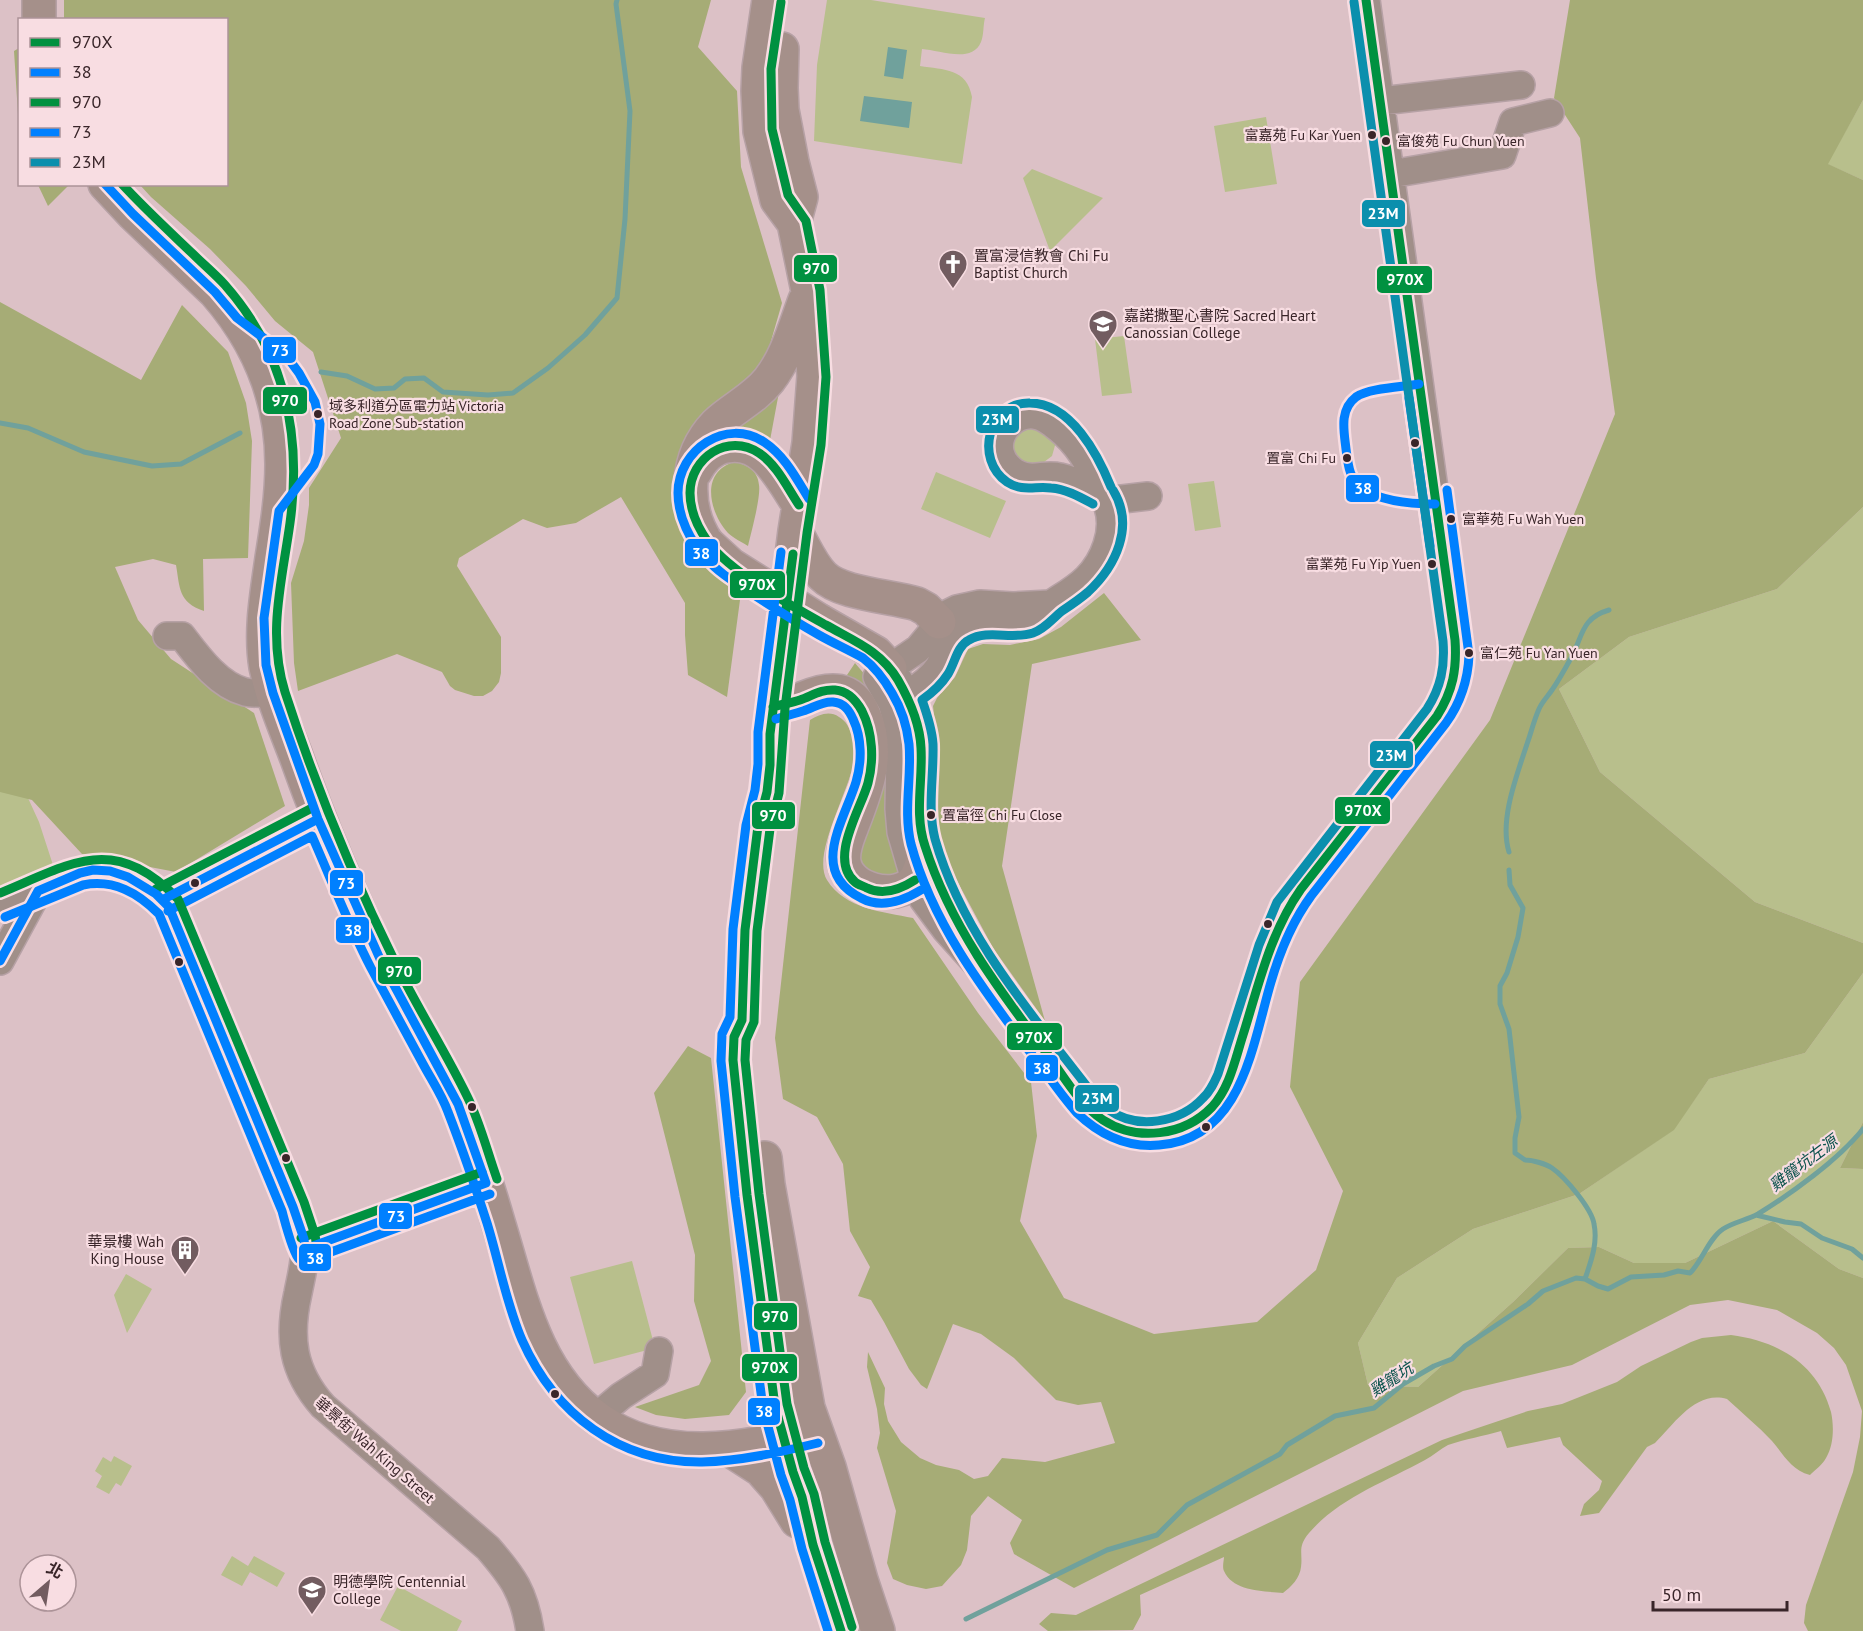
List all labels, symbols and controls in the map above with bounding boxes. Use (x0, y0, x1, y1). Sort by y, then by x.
legend (18, 18, 228, 186)
text: 970X (72, 30, 113, 53)
text: 38 (72, 60, 92, 83)
text: 970 (72, 90, 102, 113)
text: 73 (72, 120, 92, 143)
place label: 富嘉苑 Fu Kar Yuen (1244, 126, 1361, 144)
marker: 富嘉苑 Fu Kar Yuen (1366, 129, 1378, 141)
place label: 富俊苑 Fu Chun Yuen (1397, 132, 1525, 150)
marker: 富俊苑 Fu Chun Yuen (1380, 135, 1392, 147)
text: 23M (72, 150, 106, 173)
line badge: 23M (1361, 199, 1406, 228)
text: 23M (1368, 203, 1398, 223)
place label: 置富浸信教會 Chi Fu Baptist Church (974, 246, 1109, 282)
church icon: 置富浸信教會 Chi Fu Baptist Church (937, 248, 969, 290)
line badge: 970 (793, 254, 838, 283)
text: 970 (802, 258, 830, 278)
line badge: 970X (1376, 265, 1433, 294)
text: 970X (1386, 269, 1424, 289)
place label: 嘉諾撒聖心書院 Sacred Heart Canossian College (1124, 306, 1316, 342)
school or university icon: 嘉諾撒聖心書院 Sacred Heart Canossian College (1087, 308, 1119, 350)
line badge: 73 (262, 336, 297, 364)
text: 73 (271, 340, 289, 360)
line badge: 970 (262, 386, 308, 415)
text: 970 (271, 390, 299, 410)
place label: 域多利道分區電力站 Victoria Road Zone Sub-station (329, 397, 504, 432)
line badge: 23M (975, 405, 1020, 434)
marker: 域多利道分區電力站 Victoria Road Zone Sub-station (312, 408, 324, 420)
text: 23M (982, 409, 1012, 429)
unlabelled marker (1409, 437, 1421, 449)
place label: 置富 Chi Fu (1266, 449, 1336, 467)
marker: 置富 Chi Fu (1341, 452, 1353, 464)
line badge: 38 (1345, 474, 1380, 503)
text: 38 (1354, 478, 1372, 498)
place label: 富華苑 Fu Wah Yuen (1462, 510, 1584, 528)
marker: 富華苑 Fu Wah Yuen (1445, 513, 1457, 525)
line badge: 38 (684, 538, 719, 567)
text: 38 (692, 543, 710, 563)
place label: 富業苑 Fu Yip Yuen (1306, 555, 1421, 573)
marker: 富業苑 Fu Yip Yuen (1426, 558, 1438, 570)
line badge: 970X (729, 570, 786, 599)
text: 970X (738, 574, 776, 594)
place label: 富仁苑 Fu Yan Yuen (1480, 644, 1598, 662)
marker: 富仁苑 Fu Yan Yuen (1463, 647, 1475, 659)
line badge: 23M (1369, 740, 1414, 769)
text: 23M (1376, 745, 1406, 765)
line badge: 970X (1334, 796, 1391, 825)
text: 970X (1344, 800, 1382, 820)
line badge: 970 (751, 801, 796, 830)
text: 970 (759, 805, 787, 825)
place label: 置富徑 Chi Fu Close (942, 806, 1062, 824)
marker: 置富徑 Chi Fu Close (925, 809, 937, 821)
line badge: 73 (329, 869, 364, 897)
text: 73 (337, 873, 355, 893)
unlabelled marker (189, 877, 201, 889)
line badge: 38 (335, 916, 370, 944)
unlabelled marker (1262, 918, 1274, 930)
text: 38 (344, 920, 362, 940)
unlabelled marker (173, 956, 185, 968)
line badge: 970 (377, 956, 422, 985)
text: 970 (385, 961, 413, 981)
line badge: 970X (1006, 1022, 1063, 1051)
text: 970X (1015, 1027, 1053, 1047)
line badge: 38 (1025, 1054, 1059, 1082)
text: 38 (1033, 1058, 1051, 1078)
line badge: 23M (1074, 1084, 1120, 1113)
text: 23M (1082, 1088, 1112, 1108)
unlabelled marker (466, 1101, 478, 1113)
unlabelled marker (1200, 1121, 1212, 1133)
water label: 雞籠坑左源 (1765, 1129, 1843, 1195)
unlabelled marker (280, 1152, 292, 1164)
line badge: 73 (378, 1202, 413, 1230)
text: 73 (387, 1206, 405, 1226)
place label: 華景樓 Wah King House (88, 1232, 164, 1268)
building icon: 華景樓 Wah King House (169, 1234, 201, 1276)
line badge: 38 (298, 1243, 332, 1272)
text: 38 (306, 1248, 324, 1268)
line badge: 970 (753, 1302, 798, 1331)
text: 970 (761, 1306, 789, 1326)
line badge: 970X (741, 1353, 798, 1382)
water label: 雞籠坑 (1365, 1356, 1418, 1400)
text: 970X (751, 1357, 789, 1377)
unlabelled marker (549, 1388, 561, 1400)
street label: 華景街 Wah King Street (311, 1393, 439, 1507)
line badge: 38 (747, 1397, 781, 1426)
text: 38 (755, 1401, 773, 1421)
north arrow (18, 1553, 78, 1613)
text: 北 (43, 1557, 67, 1583)
place label: 明德學院 Centennial College (333, 1572, 466, 1608)
school or university icon: 明德學院 Centennial College (296, 1574, 328, 1616)
scale bar (1653, 1574, 1786, 1612)
text: 50 m (1662, 1583, 1701, 1606)

